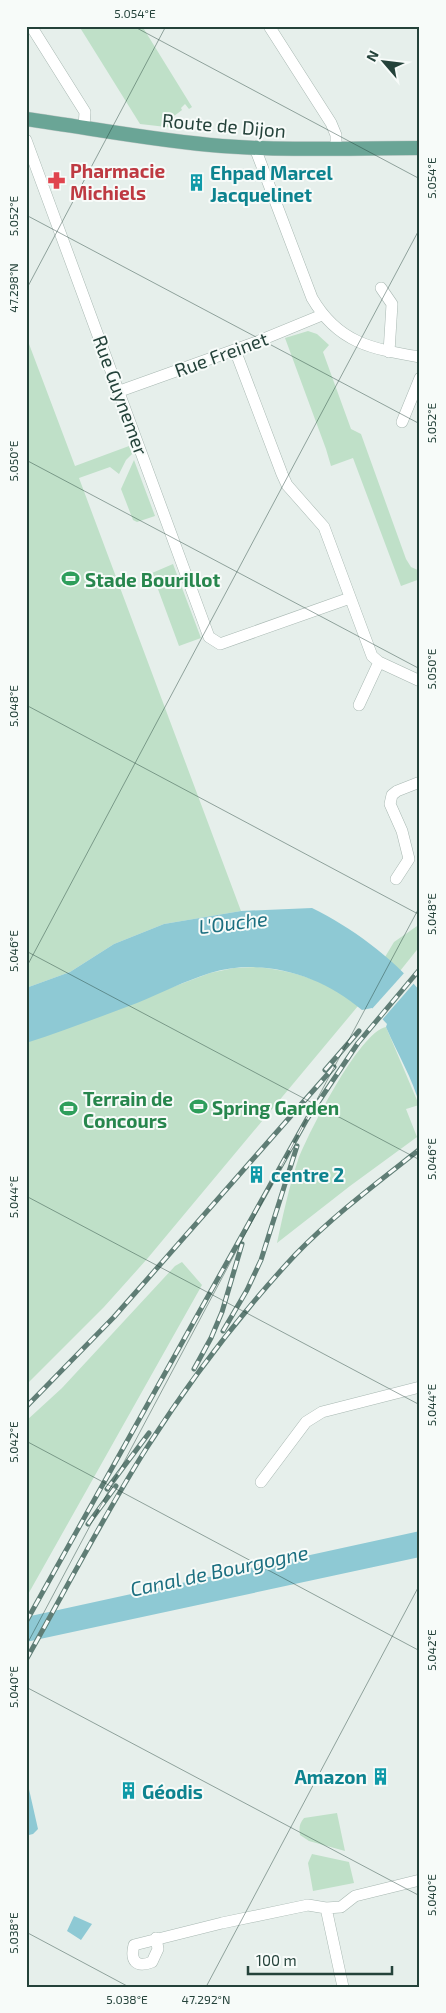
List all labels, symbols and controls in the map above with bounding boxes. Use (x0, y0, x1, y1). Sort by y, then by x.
text: 5.054°E (114, 6, 156, 20)
north arrow (358, 38, 408, 88)
text: N (362, 47, 382, 64)
street label: Route de Dijon (161, 108, 287, 142)
text: 5.054°E (424, 157, 438, 199)
place label: Pharmacie Michiels (70, 159, 166, 204)
place label: Ehpad Marcel Jacquelinet (210, 161, 334, 206)
pharmacy icon: Pharmacie Michiels (46, 171, 66, 191)
building icon: Ehpad Marcel Jacquelinet (186, 173, 206, 193)
text: 5.052°E (6, 195, 20, 236)
text: 47.298°N (6, 263, 20, 313)
street label: Rue Freinet (171, 326, 271, 382)
street label: Rue Guynemer (89, 332, 153, 458)
text: 5.052°E (424, 402, 438, 443)
text: 5.050°E (6, 440, 20, 482)
place label: Stade Bourillot (85, 568, 220, 591)
sports icon: Stade Bourillot (61, 569, 81, 589)
text: 5.050°E (424, 648, 438, 690)
text: 5.048°E (6, 685, 20, 727)
text: 5.048°E (424, 893, 438, 935)
water label: L'Ouche (197, 906, 269, 938)
text: 5.046°E (6, 930, 20, 972)
place label: Terrain de Concours (83, 1087, 173, 1132)
place label: Spring Garden (212, 1096, 339, 1119)
sports icon: Spring Garden (188, 1097, 208, 1117)
sports icon: Terrain de Concours (59, 1099, 79, 1119)
text: 5.046°E (424, 1138, 438, 1180)
place label: centre 2 (271, 1163, 344, 1186)
building icon: centre 2 (247, 1164, 267, 1184)
text: 5.044°E (6, 1176, 20, 1218)
text: 5.044°E (424, 1384, 438, 1426)
text: 5.042°E (6, 1421, 20, 1463)
water label: Canal de Bourgogne (128, 1539, 311, 1601)
text: 5.042°E (424, 1629, 438, 1671)
text: 5.040°E (6, 1666, 20, 1708)
place label: Amazon (294, 1765, 367, 1788)
building icon: Amazon (371, 1766, 391, 1786)
place label: Géodis (142, 1780, 203, 1803)
building icon: Géodis (118, 1781, 138, 1801)
text: 5.040°E (424, 1874, 438, 1916)
text: 5.038°E (6, 1912, 20, 1954)
scale bar (248, 1943, 392, 1975)
text: 100 m (256, 1951, 297, 1969)
text: 5.038°E (106, 1992, 148, 2006)
text: 47.292°N (182, 1992, 230, 2006)

